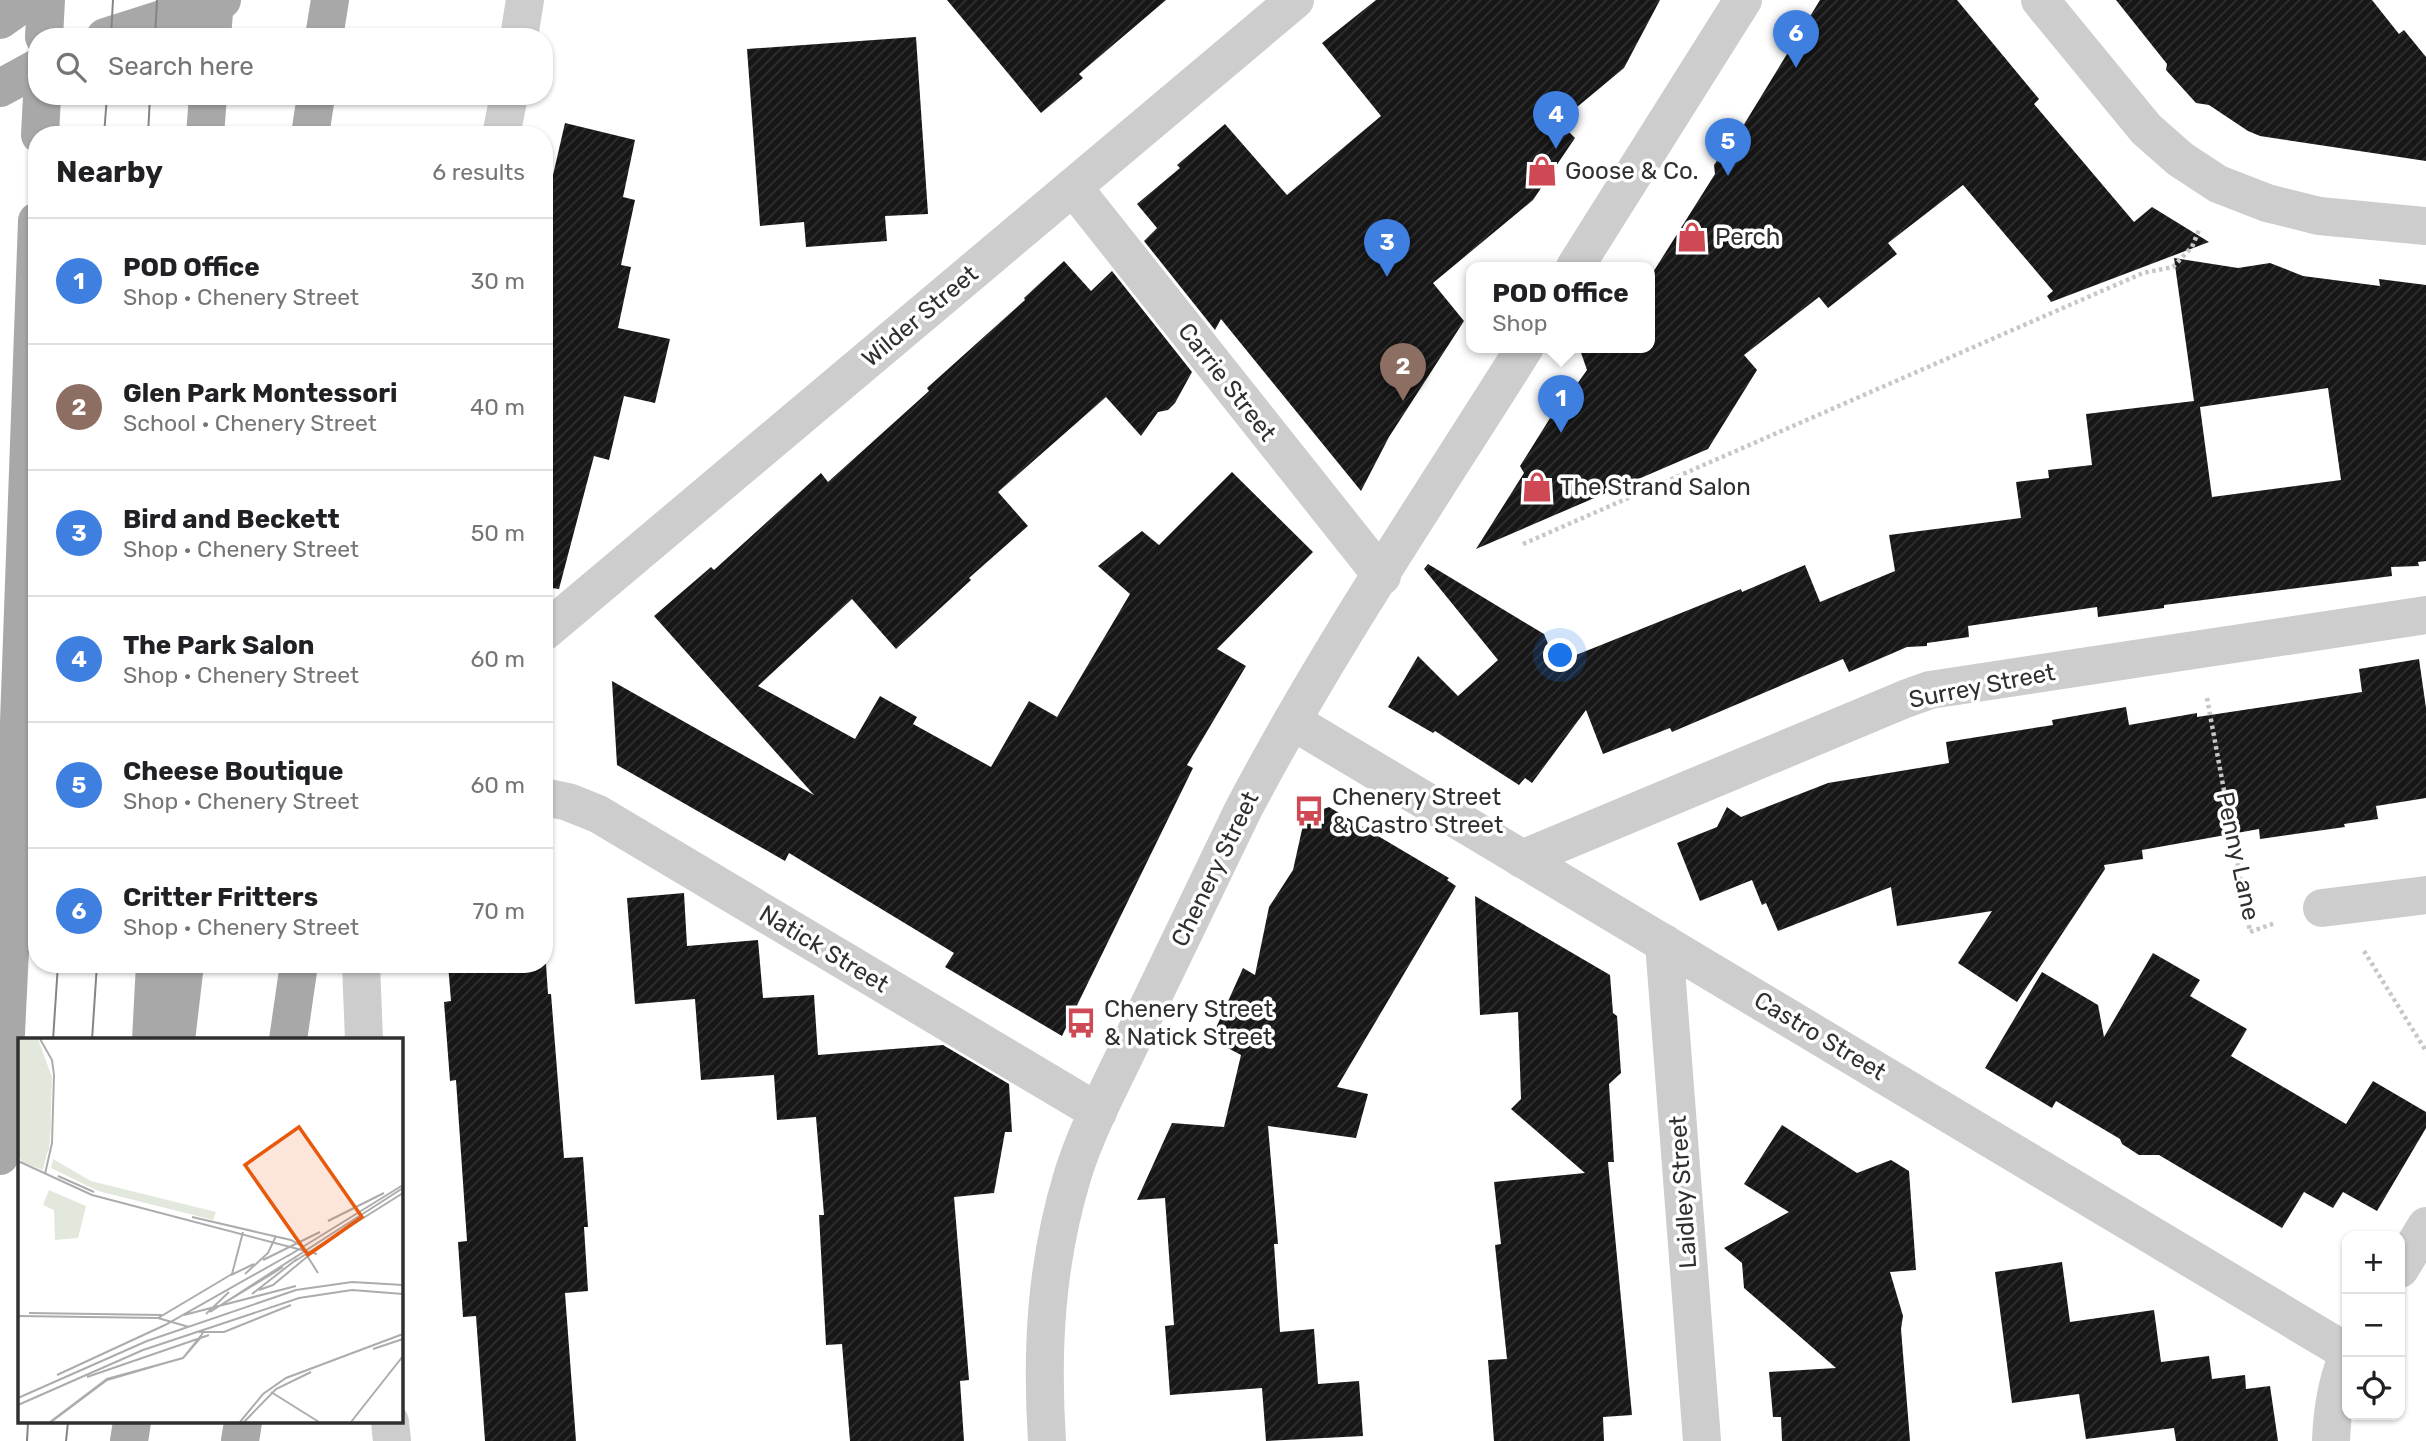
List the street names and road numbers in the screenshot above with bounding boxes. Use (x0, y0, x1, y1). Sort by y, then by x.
street label: Wilder Street (856, 259, 984, 373)
street label: Carrie Street (1172, 317, 1282, 447)
street label: Surrey Street (1907, 658, 2057, 714)
street label: Chenery Street (1165, 787, 1265, 951)
street label: Penny Lane (2211, 789, 2265, 923)
street label: Natick Street (754, 899, 894, 999)
street label: Castro Street (1749, 986, 1891, 1086)
street label: Laidley Street (1664, 1114, 1702, 1270)

